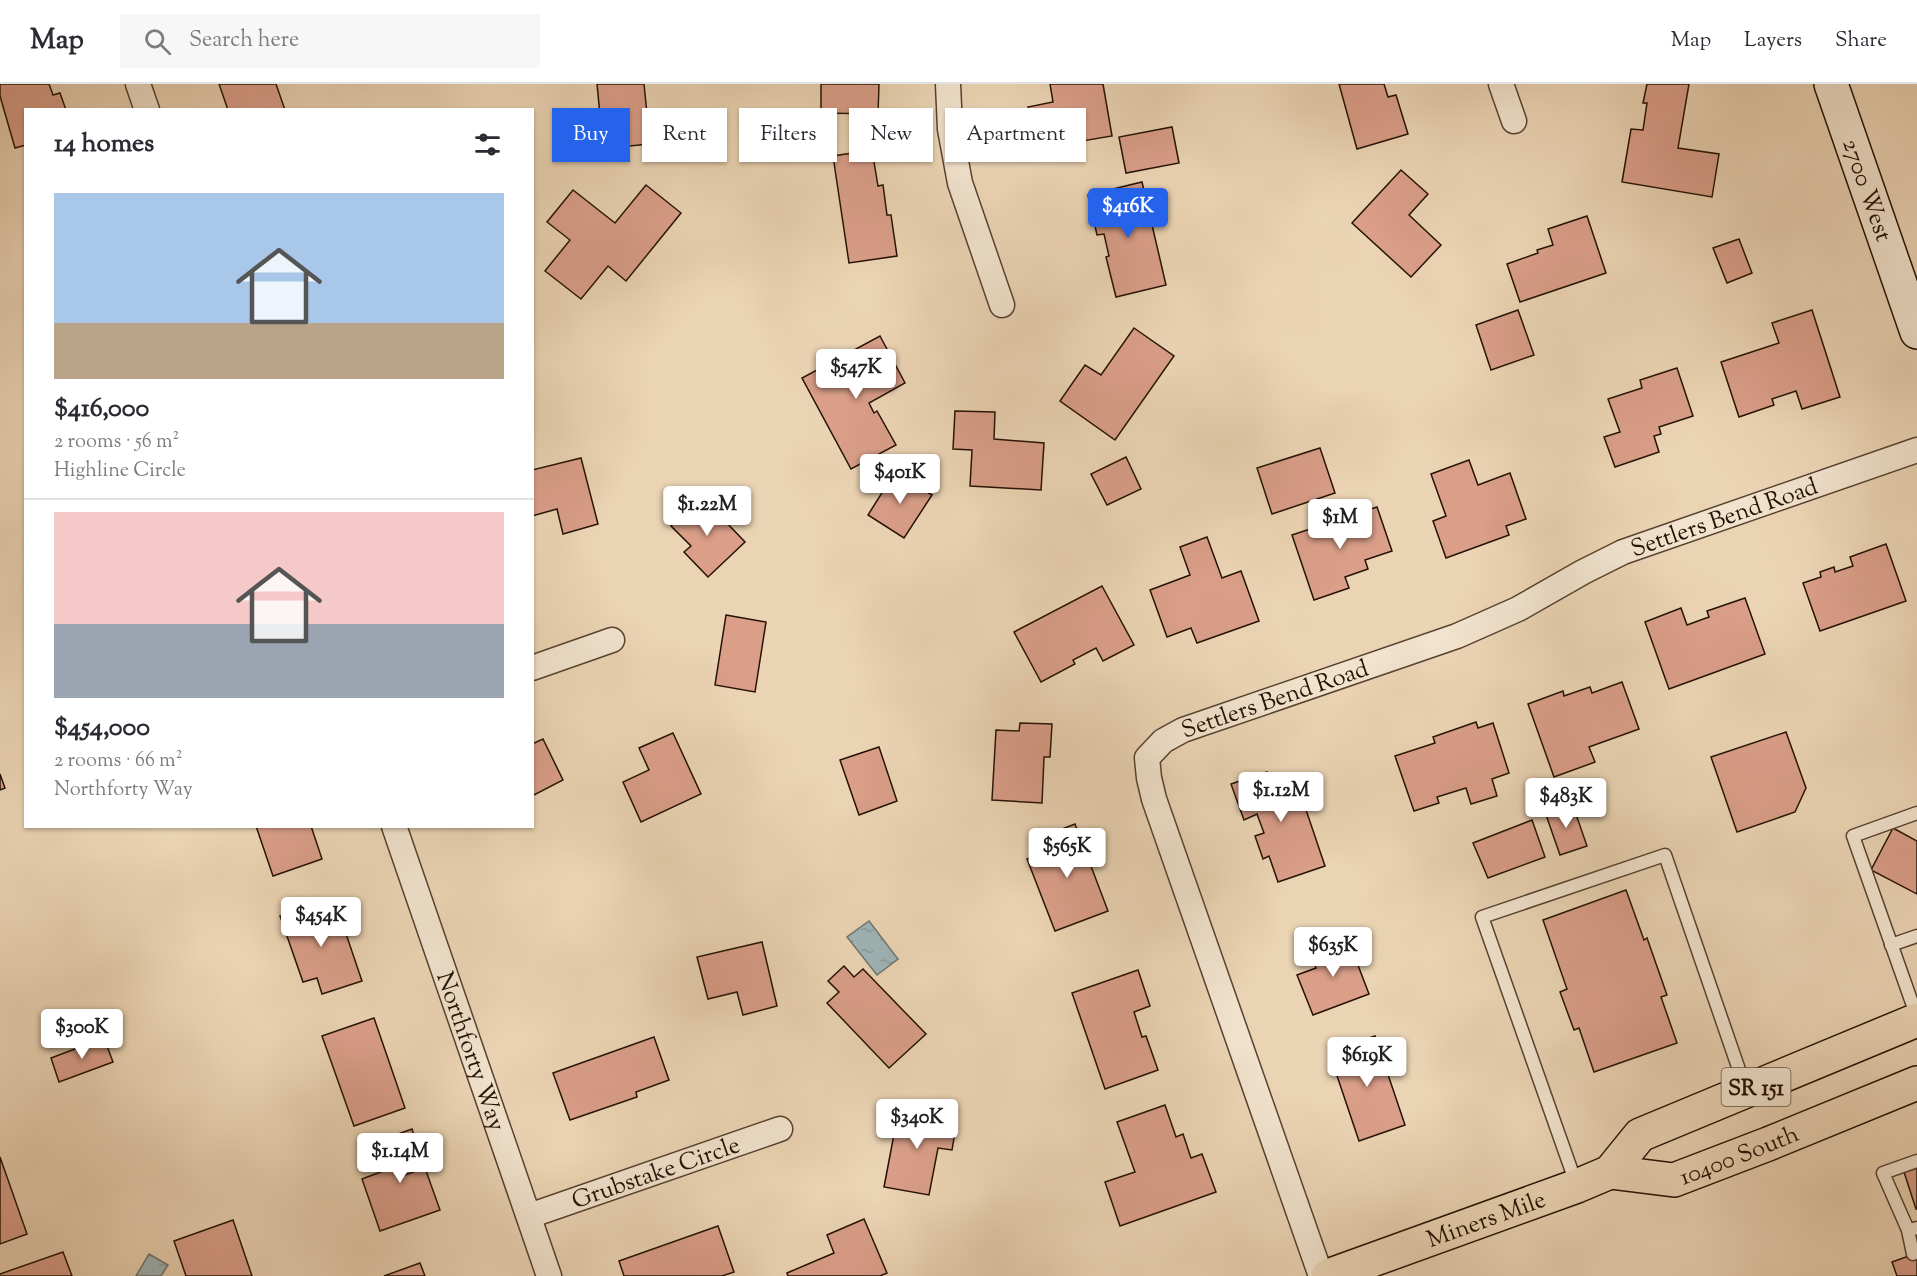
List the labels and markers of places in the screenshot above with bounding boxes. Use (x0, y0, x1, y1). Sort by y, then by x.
pin: $416K (1086, 188, 1170, 239)
pin: $547K (814, 349, 898, 400)
pin: $401K (858, 454, 942, 505)
pin: $1.22M (658, 486, 756, 537)
pin: $1M (1311, 499, 1369, 550)
pin: $1.12M (1232, 772, 1330, 823)
pin: $483K (1524, 778, 1608, 829)
pin: $565K (1025, 828, 1109, 879)
pin: $454K (279, 897, 363, 948)
pin: $635K (1291, 927, 1375, 978)
pin: $300K (40, 1009, 124, 1060)
pin: $619K (1325, 1037, 1409, 1088)
pin: $340K (875, 1099, 959, 1150)
pin: $1.14M (351, 1133, 449, 1184)

